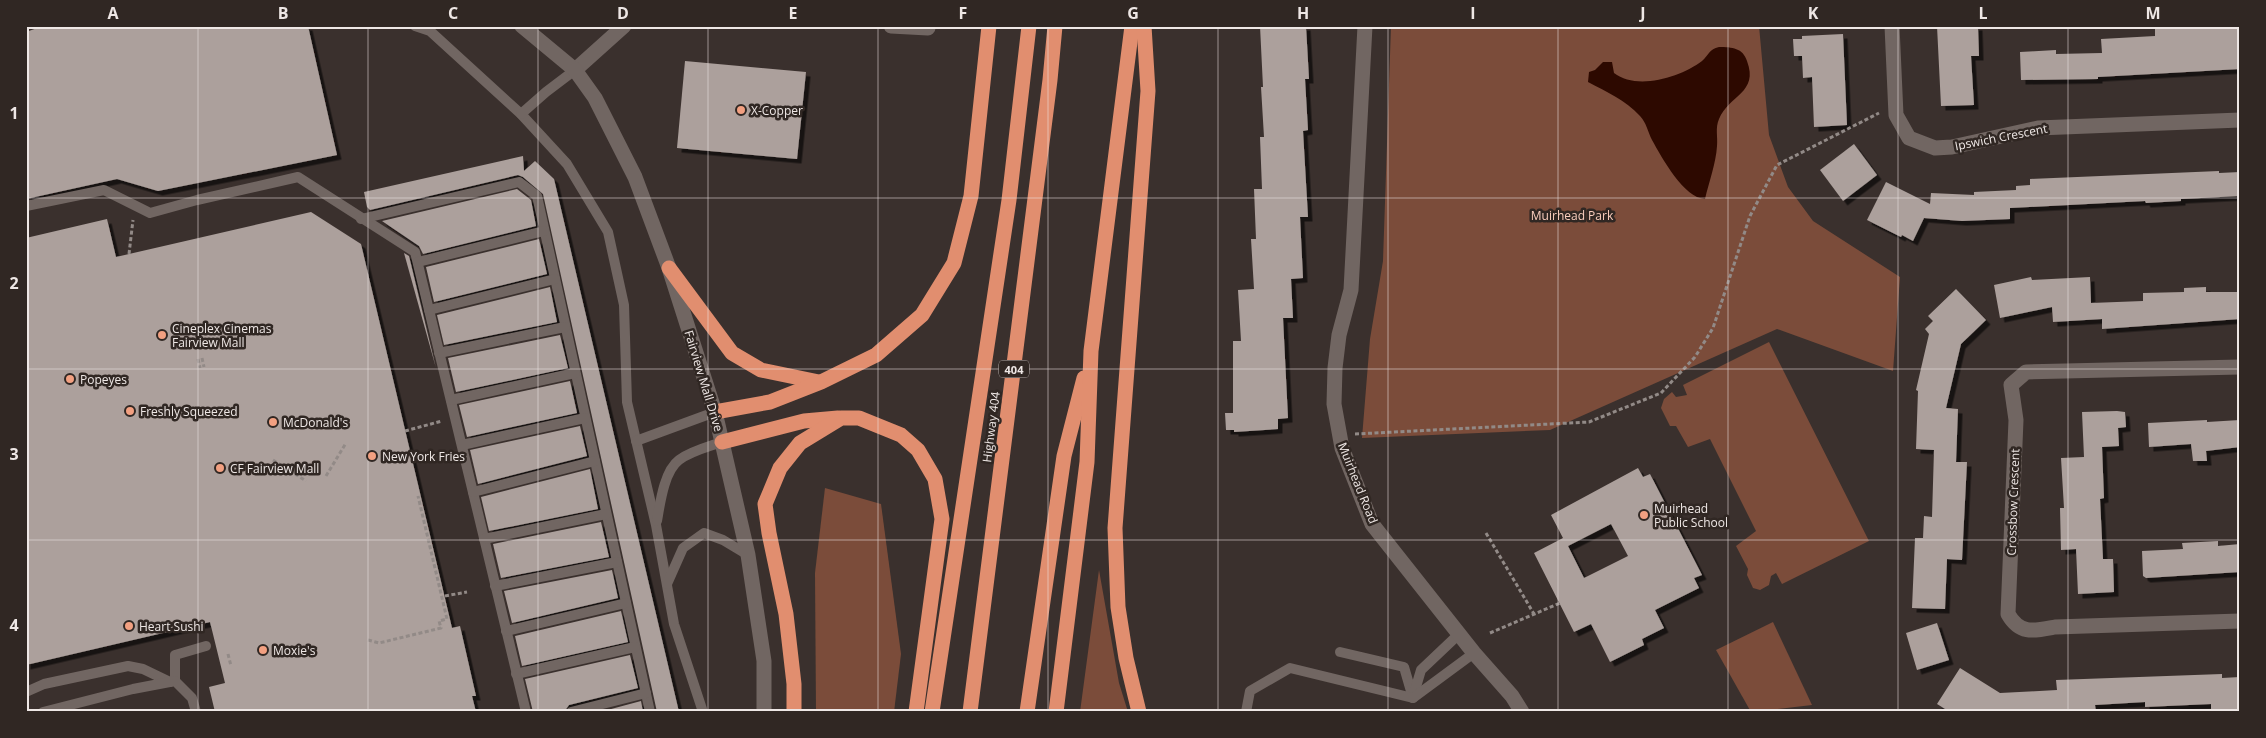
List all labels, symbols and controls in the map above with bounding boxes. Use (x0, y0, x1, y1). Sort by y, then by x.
text: A (107, 2, 119, 24)
text: B (278, 2, 288, 24)
text: C (448, 2, 458, 24)
text: D (617, 2, 629, 24)
text: E (789, 2, 798, 24)
text: F (959, 2, 967, 24)
text: G (1127, 2, 1139, 24)
text: H (1297, 2, 1309, 24)
text: I (1470, 2, 1476, 24)
text: J (1638, 2, 1646, 24)
text: K (1808, 2, 1819, 24)
text: L (1978, 2, 1988, 24)
text: M (2145, 2, 2161, 24)
text: 1 (9, 102, 19, 124)
place label: X-Copper (751, 102, 803, 119)
marker: X-Copper (735, 104, 747, 116)
street label: Ipswich Crescent (1953, 120, 2049, 154)
park label: Muirhead Park (1531, 207, 1614, 224)
text: 2 (9, 272, 19, 294)
place label: Cineplex Cinemas Fairview Mall (172, 320, 272, 351)
street label: Fairview Mall Drive (681, 328, 728, 434)
marker: Cineplex Cinemas Fairview Mall (156, 329, 168, 341)
road number: 404 (999, 360, 1029, 378)
place label: Popeyes (80, 371, 127, 388)
marker: Popeyes (64, 373, 76, 385)
street label: Highway 404 (978, 390, 1004, 463)
place label: Freshly Squeezed (140, 403, 238, 420)
marker: Freshly Squeezed (124, 405, 136, 417)
place label: McDonald's (283, 414, 348, 431)
marker: McDonald's (267, 416, 279, 428)
street label: Muirhead Road (1334, 440, 1382, 526)
text: 3 (9, 443, 19, 465)
place label: New York Fries (382, 448, 465, 465)
street label: Crossbow Crescent (2003, 448, 2023, 556)
marker: New York Fries (366, 450, 378, 462)
place label: CF Fairview Mall (230, 460, 319, 477)
marker: CF Fairview Mall (214, 462, 226, 474)
place label: Muirhead Public School (1654, 500, 1728, 531)
marker: Muirhead Public School (1638, 509, 1650, 521)
text: 4 (9, 614, 19, 636)
place label: Heart Sushi (139, 618, 204, 635)
marker: Heart Sushi (123, 620, 135, 632)
place label: Moxie's (273, 642, 316, 659)
marker: Moxie's (257, 644, 269, 656)

